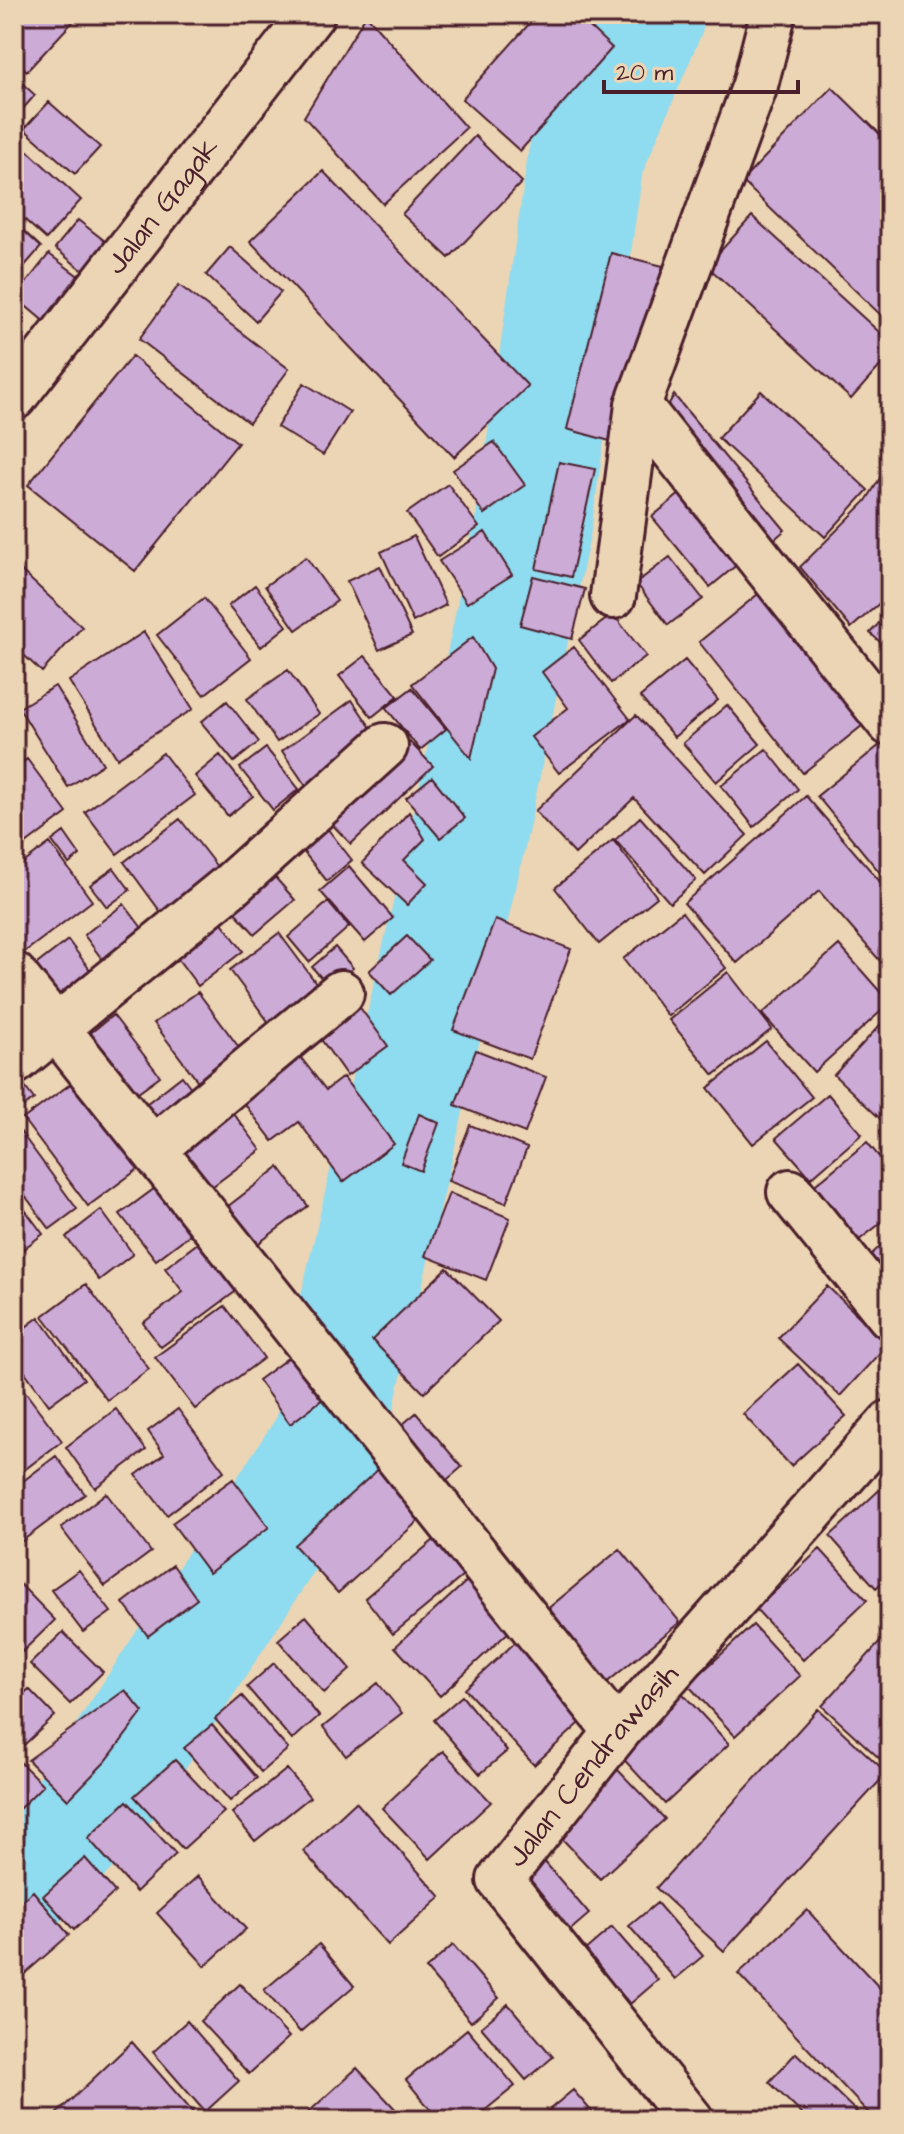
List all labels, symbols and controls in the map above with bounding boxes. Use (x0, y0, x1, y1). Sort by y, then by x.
scale bar (604, 44, 798, 94)
text: 20 m (616, 56, 673, 90)
street label: Jalan Gagak (96, 129, 229, 283)
street label: Jalan Cendrawasih (497, 1655, 689, 1876)

